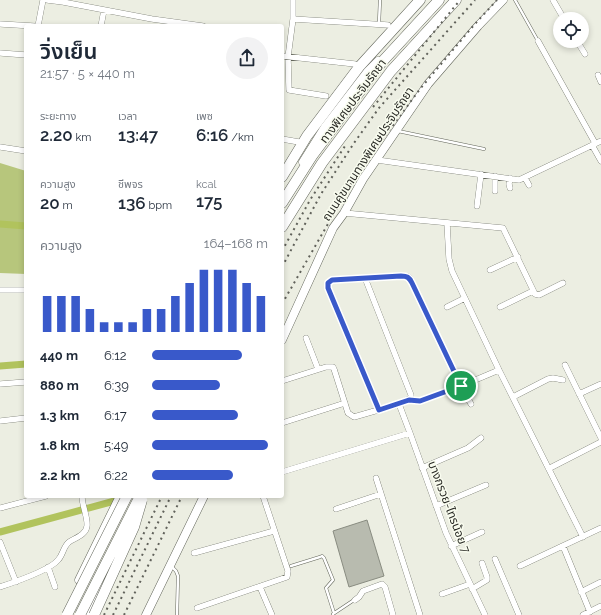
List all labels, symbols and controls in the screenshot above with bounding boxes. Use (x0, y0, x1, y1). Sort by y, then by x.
map controls (553, 12, 589, 48)
button: locate (553, 12, 589, 48)
button: share (226, 37, 268, 79)
text: วิ่งเย็น (40, 38, 97, 64)
street label: ทางพิเศษประจิมรัถยา (317, 56, 389, 146)
text: 21:57 · 5 × 440 m (40, 66, 135, 81)
street label: ถนนคู่ขนานทางพิเศษประจิมรัถยา (319, 84, 417, 224)
text: ระยะทาง (40, 110, 76, 123)
text: เวลา (118, 110, 137, 123)
text: เพซ (196, 110, 213, 123)
text: 2.20 (40, 125, 73, 145)
text: 13:47 (118, 125, 158, 145)
text: 6:16 (196, 125, 228, 145)
text: km (73, 131, 91, 144)
text: /km (228, 131, 254, 144)
text: ความสูง (40, 178, 76, 191)
text: ชีพจร (118, 178, 143, 191)
text: kcal (196, 178, 217, 191)
text: 175 (196, 191, 222, 211)
text: 20 (40, 193, 60, 213)
text: 136 (118, 193, 146, 213)
text: m (60, 199, 73, 212)
text: bpm (146, 199, 172, 212)
text: 164–168 m (204, 236, 268, 251)
text: ความสูง (40, 238, 82, 253)
text: 440 m (40, 348, 78, 363)
text: 6:12 (104, 348, 127, 363)
pin (444, 369, 478, 403)
icon: arrive (450, 375, 472, 397)
text: 880 m (40, 378, 79, 393)
text: 6:39 (104, 378, 129, 393)
text: 1.3 km (40, 408, 79, 423)
text: 6:17 (104, 408, 127, 423)
text: 1.8 km (40, 438, 80, 453)
text: 5:49 (104, 438, 128, 453)
street label: บางกรวย-ไทรน้อย 7 (425, 459, 473, 556)
text: 2.2 km (40, 468, 80, 483)
text: 6:22 (104, 468, 128, 483)

